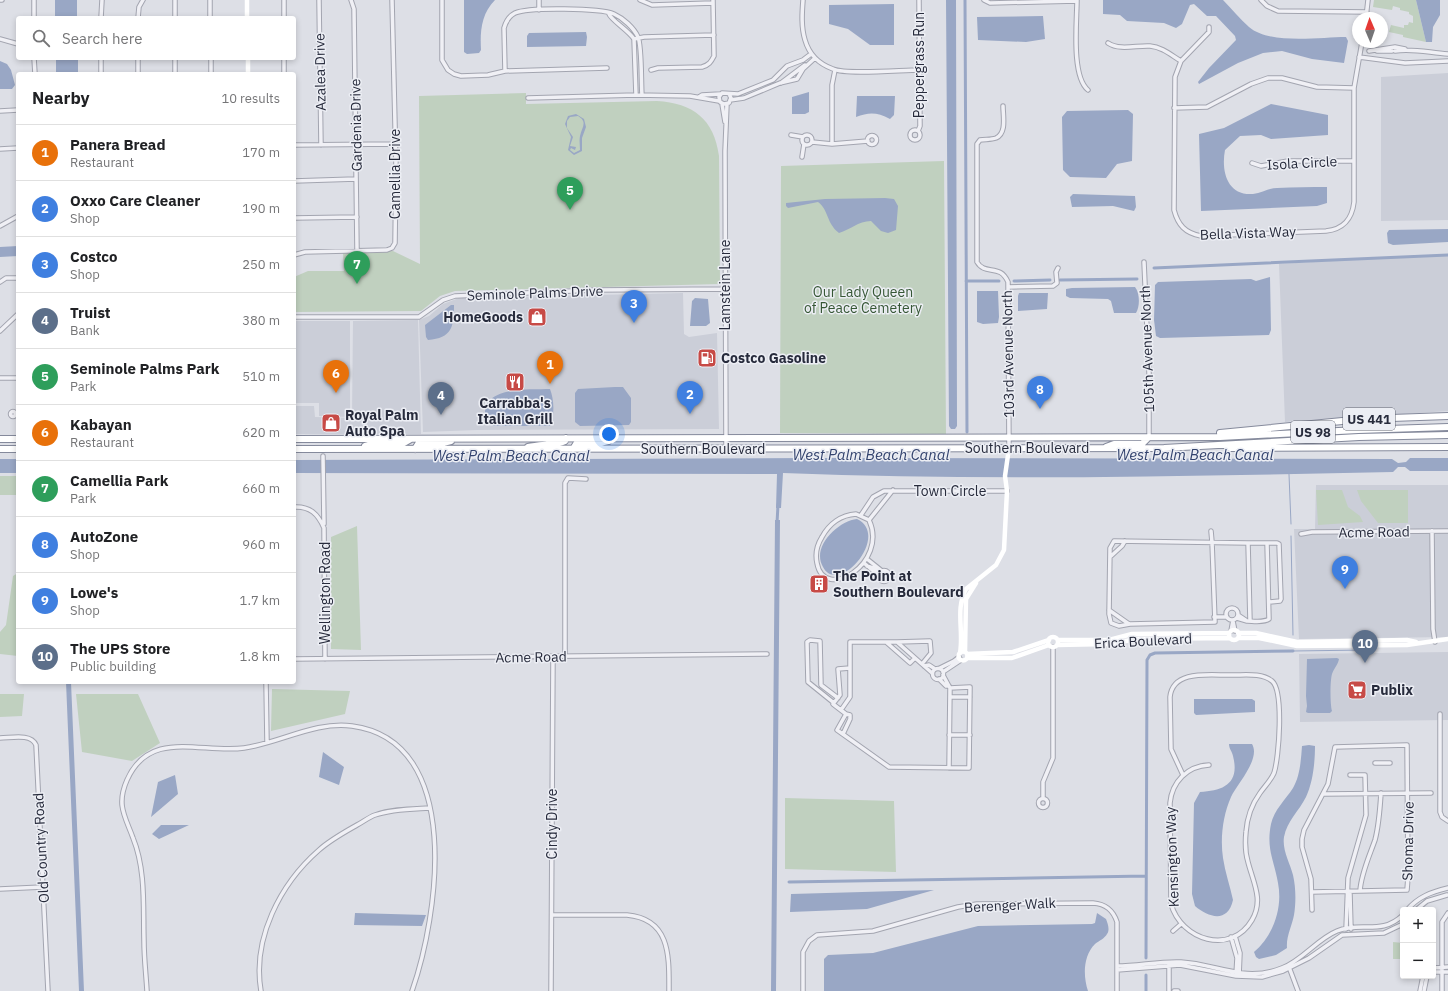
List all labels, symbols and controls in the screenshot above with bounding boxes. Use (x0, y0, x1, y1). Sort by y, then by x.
street label: Peppergrass Run (910, 12, 928, 118)
north arrow (1352, 12, 1388, 48)
search box (16, 16, 296, 60)
icon: search (30, 27, 52, 49)
text: Search here (62, 29, 142, 48)
street label: Azalea Drive (310, 33, 330, 111)
street label: Gardenia Drive (346, 78, 366, 172)
text: Nearby (32, 87, 90, 109)
text: 10 results (221, 90, 280, 107)
street label: Camellia Drive (386, 128, 404, 219)
text: Panera Bread (70, 135, 166, 154)
text: 1 (41, 144, 49, 161)
text: 170 m (242, 144, 280, 161)
street label: Isola Circle (1266, 152, 1338, 174)
text: Restaurant (70, 154, 134, 171)
pin: 5 (557, 177, 583, 210)
text: Oxxo Care Cleaner (70, 191, 200, 210)
text: 2 (41, 200, 49, 217)
text: 190 m (242, 200, 280, 217)
text: Shop (70, 210, 100, 227)
street label: Bella Vista Way (1200, 222, 1296, 244)
street label: Lamstein Lane (716, 239, 734, 330)
text: Costco (70, 247, 118, 266)
pin: 7 (344, 251, 370, 284)
text: 3 (41, 256, 49, 273)
text: 250 m (242, 256, 280, 273)
text: Shop (70, 266, 100, 283)
street label: Seminole Palms Drive (466, 282, 604, 304)
park label: Our Lady Queen of Peace Cemetery (804, 283, 922, 317)
street label: 105th Avenue North (1136, 285, 1158, 413)
pin: 3 (621, 290, 647, 323)
street label: 103rd Avenue North (998, 290, 1018, 418)
text: Truist (70, 303, 111, 322)
shop icon: HomeGoods (526, 306, 548, 328)
place label: HomeGoods (443, 308, 523, 326)
text: 4 (41, 312, 49, 329)
text: 380 m (242, 312, 280, 329)
text: Bank (70, 322, 100, 339)
fuel station icon: Costco Gasoline (696, 347, 718, 369)
place label: Costco Gasoline (721, 349, 826, 367)
pin: 1 (537, 351, 563, 384)
text: Seminole Palms Park (70, 359, 219, 378)
pin: 6 (323, 360, 349, 393)
text: 5 (41, 368, 49, 385)
text: 510 m (242, 368, 280, 385)
restaurant icon: Carrabba's Italian Grill (504, 371, 526, 393)
pin: 8 (1027, 376, 1053, 409)
text: Park (70, 378, 96, 395)
pin: 2 (677, 381, 703, 414)
pin: 4 (428, 382, 454, 415)
place label: Carrabba's Italian Grill (477, 394, 553, 428)
place label: Royal Palm Auto Spa (345, 406, 418, 440)
road number: US 441 (1343, 408, 1395, 430)
shop icon: Royal Palm Auto Spa (320, 412, 342, 434)
text: Kabayan (70, 415, 132, 434)
road number: US 98 (1291, 421, 1335, 443)
text: 6 (41, 424, 49, 441)
text: 620 m (242, 424, 280, 441)
your location (599, 424, 619, 444)
text: Restaurant (70, 434, 134, 451)
street label: Southern Boulevard (965, 439, 1089, 457)
street label: Southern Boulevard (641, 440, 765, 458)
water label: West Palm Beach Canal (793, 445, 950, 464)
water label: West Palm Beach Canal (1117, 445, 1274, 464)
water label: West Palm Beach Canal (433, 446, 590, 465)
text: Camellia Park (70, 471, 168, 490)
text: 7 (41, 480, 49, 497)
text: 660 m (242, 480, 280, 497)
street label: Town Circle (914, 482, 987, 500)
text: Park (70, 490, 96, 507)
street label: Acme Road (1338, 522, 1410, 542)
text: AutoZone (70, 527, 138, 546)
text: 8 (41, 536, 49, 553)
text: 960 m (242, 536, 280, 553)
street label: Wellington Road (316, 542, 334, 644)
text: Shop (70, 546, 100, 563)
pin: 9 (1332, 556, 1358, 589)
place label: The Point at Southern Boulevard (833, 567, 964, 601)
building icon: The Point at Southern Boulevard (808, 573, 830, 595)
text: Lowe's (70, 583, 118, 602)
text: 9 (41, 592, 49, 609)
text: 1.7 km (240, 592, 280, 609)
text: Shop (70, 602, 100, 619)
street label: Erica Boulevard (1093, 629, 1193, 653)
pin: 10 (1352, 630, 1378, 663)
text: The UPS Store (70, 639, 171, 658)
street label: Acme Road (495, 647, 567, 667)
text: 10 (37, 648, 53, 665)
text: 1.8 km (240, 648, 280, 665)
text: Public building (70, 658, 156, 675)
supermarket icon: Publix (1346, 679, 1368, 701)
place label: Publix (1371, 681, 1413, 699)
street label: Cindy Drive (543, 788, 561, 860)
street label: Old Country Road (29, 792, 53, 904)
street label: Shoma Drive (1398, 801, 1418, 881)
street label: Kensington Way (1161, 806, 1183, 908)
street label: Berenger Walk (964, 894, 1057, 916)
map controls (1400, 907, 1436, 979)
button: + (1400, 907, 1436, 943)
button: − (1400, 943, 1436, 979)

